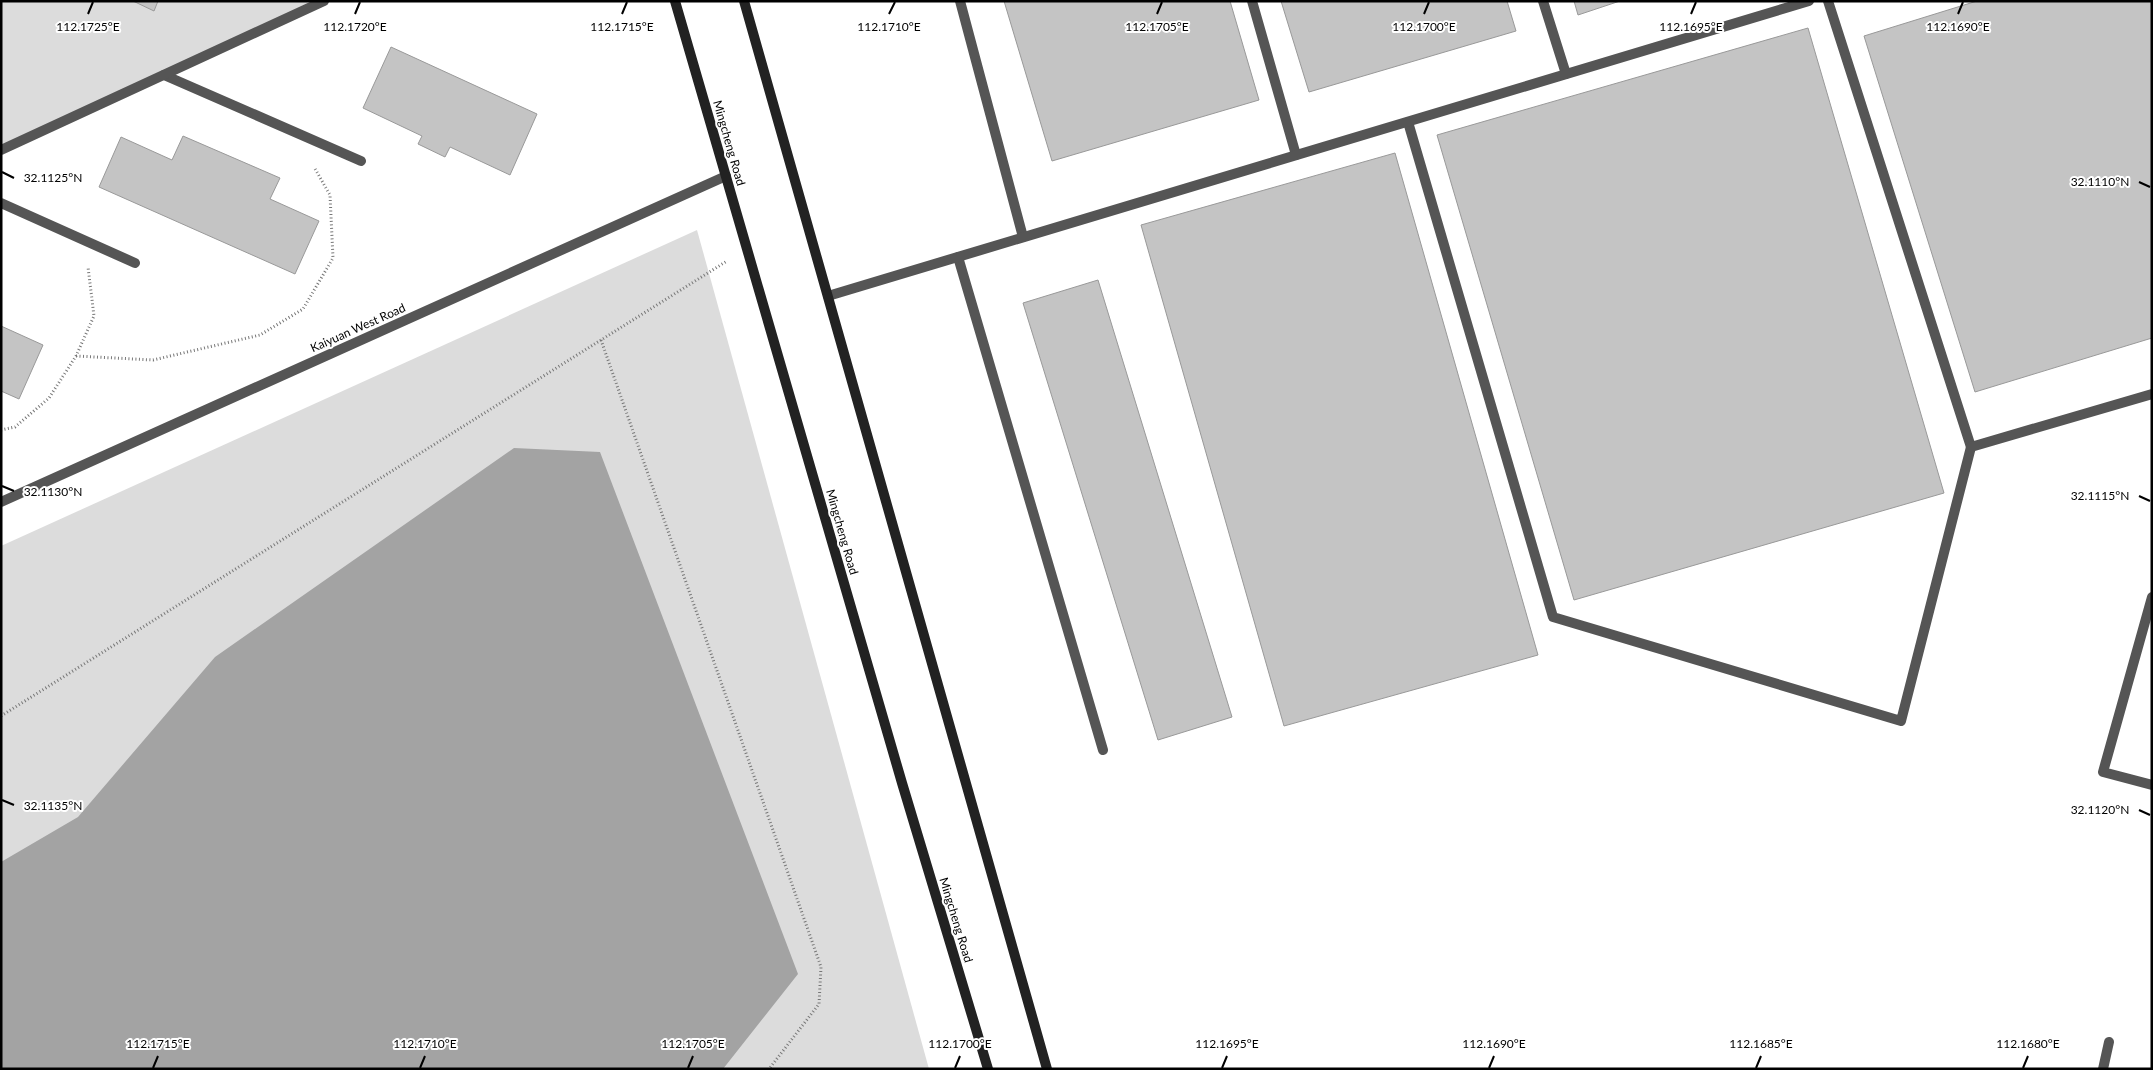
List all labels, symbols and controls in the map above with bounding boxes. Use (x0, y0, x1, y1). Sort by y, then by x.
text: 112.1725°E (56, 19, 120, 34)
text: 112.1720°E (323, 19, 387, 34)
text: 112.1715°E (590, 19, 654, 34)
text: 112.1710°E (857, 19, 921, 34)
text: 112.1705°E (1125, 19, 1189, 34)
text: 112.1700°E (1392, 19, 1456, 34)
text: 112.1695°E (1659, 19, 1723, 34)
text: 112.1690°E (1926, 19, 1990, 34)
street label: Mingcheng Road (710, 98, 749, 187)
text: 32.1125°N (24, 170, 82, 185)
text: 32.1110°N (2071, 174, 2129, 189)
street label: Kaiyuan West Road (308, 300, 408, 355)
text: 32.1130°N (24, 484, 82, 499)
street label: Mingcheng Road (823, 487, 862, 576)
text: 32.1115°N (2071, 488, 2129, 503)
text: 32.1135°N (24, 798, 82, 813)
text: 32.1120°N (2071, 802, 2129, 817)
street label: Mingcheng Road (936, 876, 977, 964)
text: 112.1715°E (126, 1036, 190, 1051)
text: 112.1710°E (393, 1036, 457, 1051)
text: 112.1705°E (661, 1036, 725, 1051)
text: 112.1700°E (928, 1036, 992, 1051)
text: 112.1695°E (1195, 1036, 1259, 1051)
text: 112.1690°E (1462, 1036, 1526, 1051)
text: 112.1685°E (1729, 1036, 1793, 1051)
text: 112.1680°E (1996, 1036, 2060, 1051)

